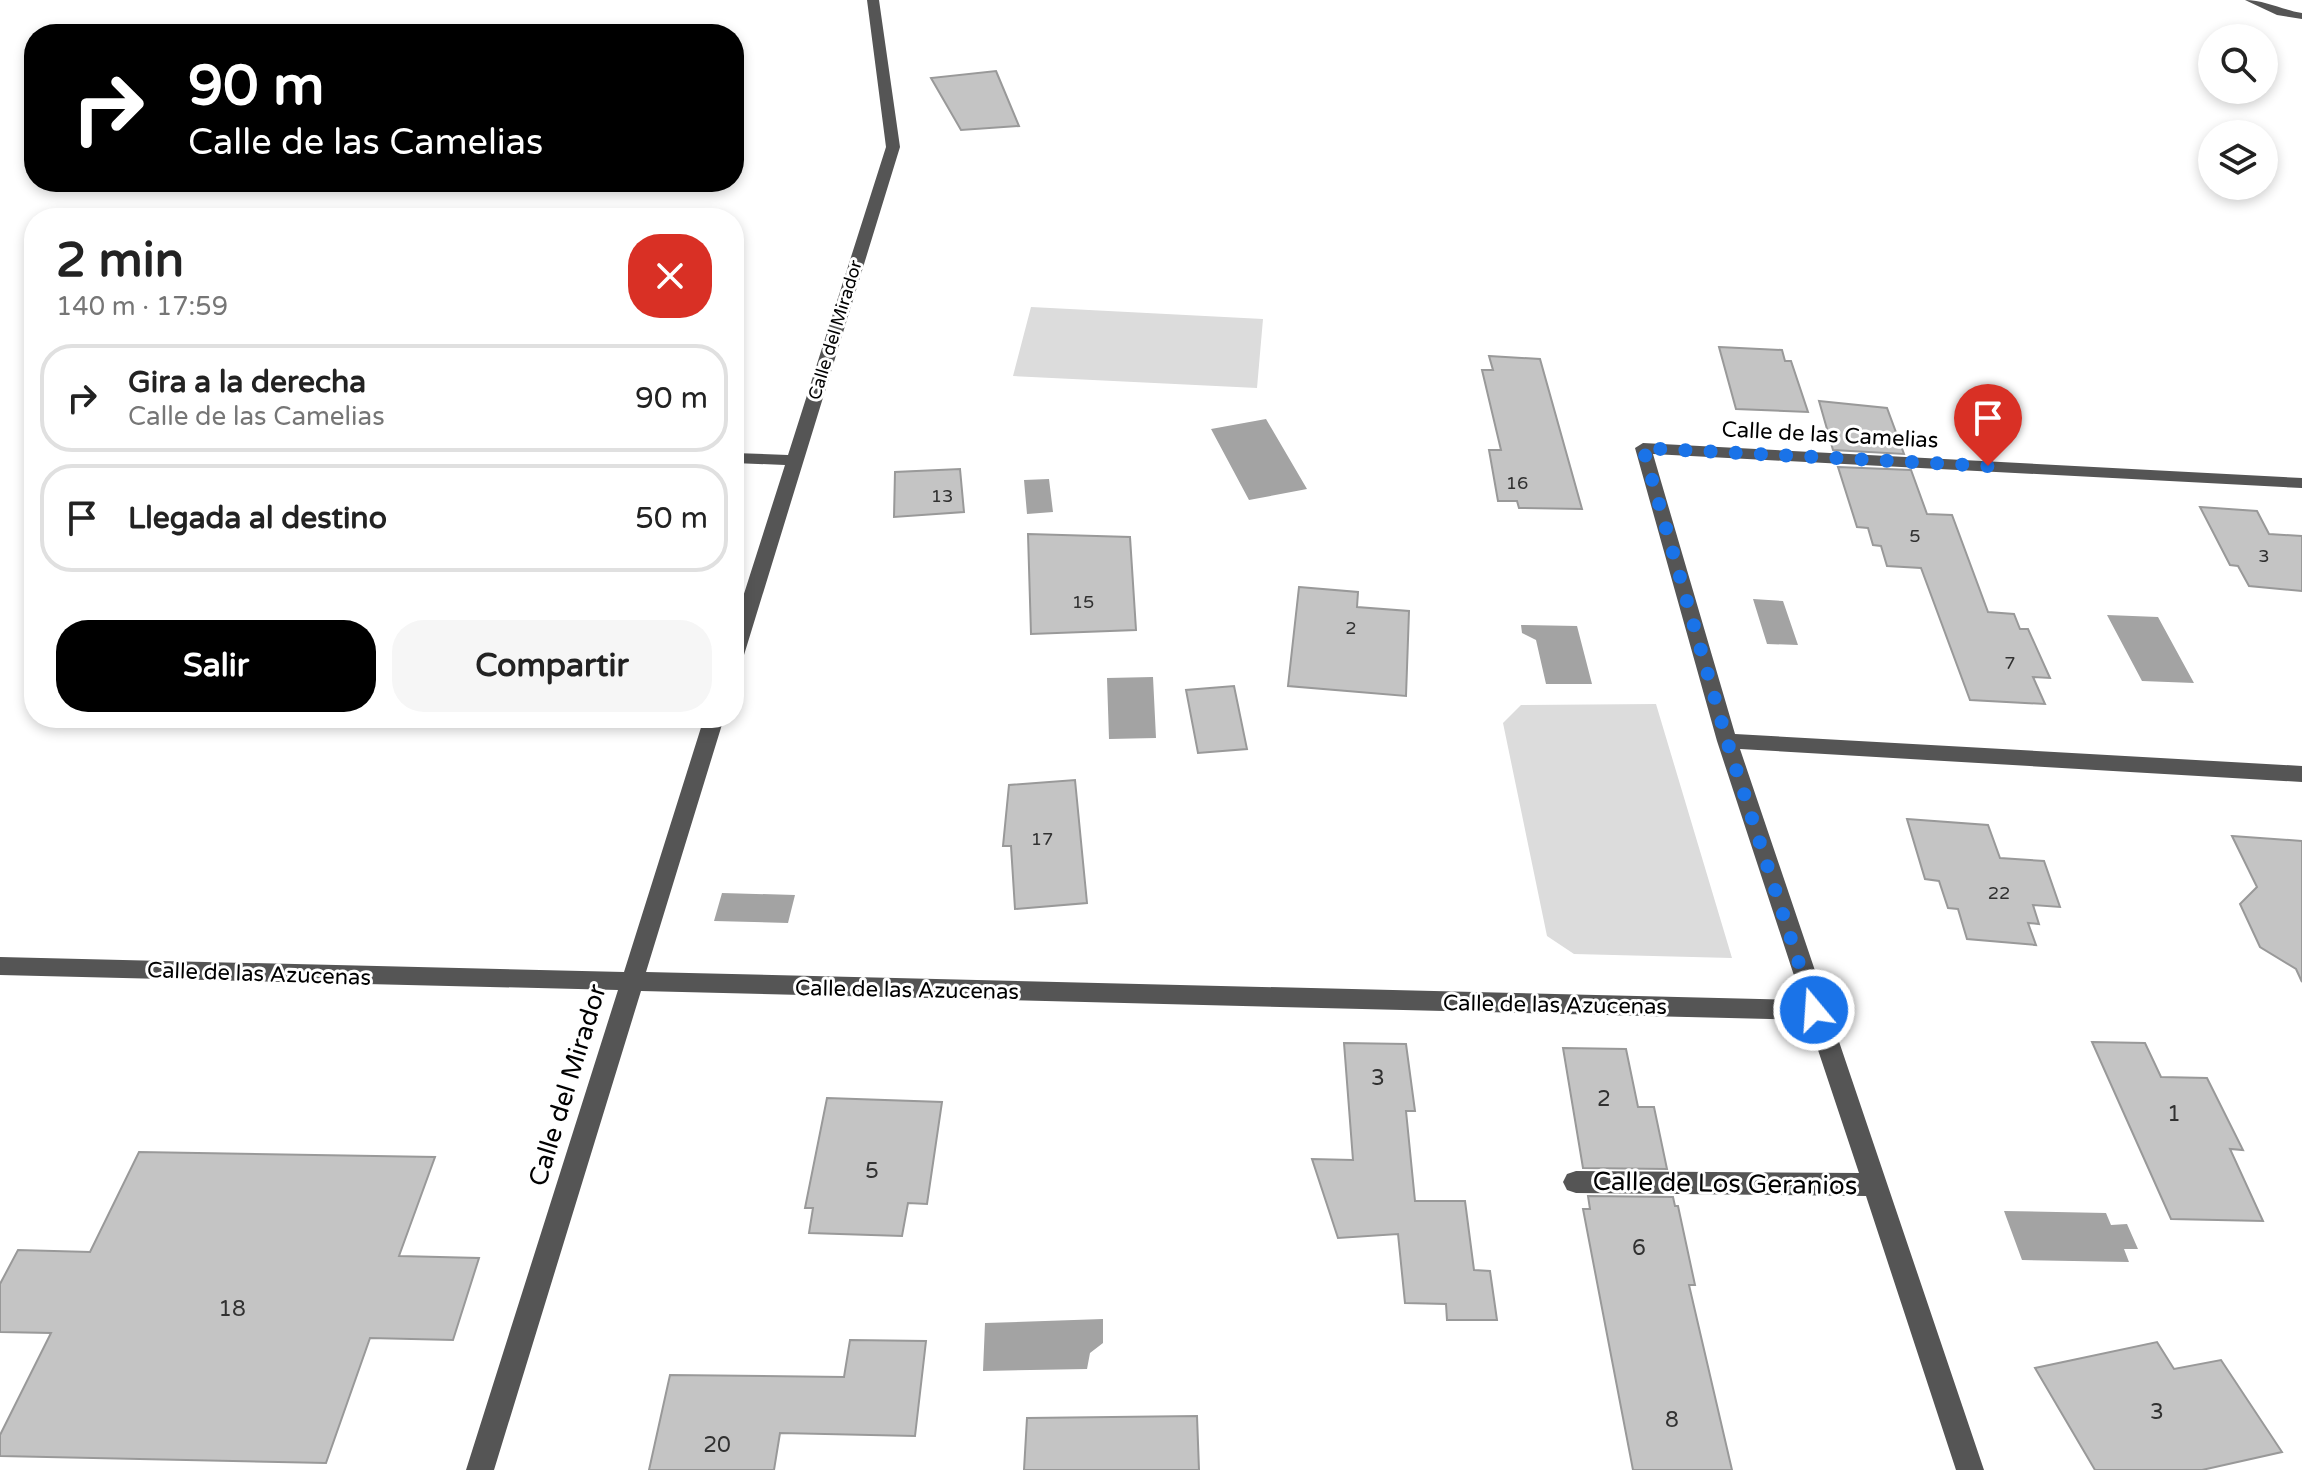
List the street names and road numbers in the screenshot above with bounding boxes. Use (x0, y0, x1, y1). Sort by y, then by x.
street label: Calle del Mirador (803, 257, 867, 403)
street label: Calle de las Camelias (1721, 416, 1939, 454)
street label: Calle de las Azucenas (147, 957, 371, 991)
street label: Calle de las Azucenas (795, 975, 1019, 1005)
street label: Calle del Mirador (522, 980, 613, 1190)
street label: Calle de las Azucenas (1443, 990, 1667, 1020)
street label: Calle de Los Geranios (1592, 1166, 1858, 1201)

